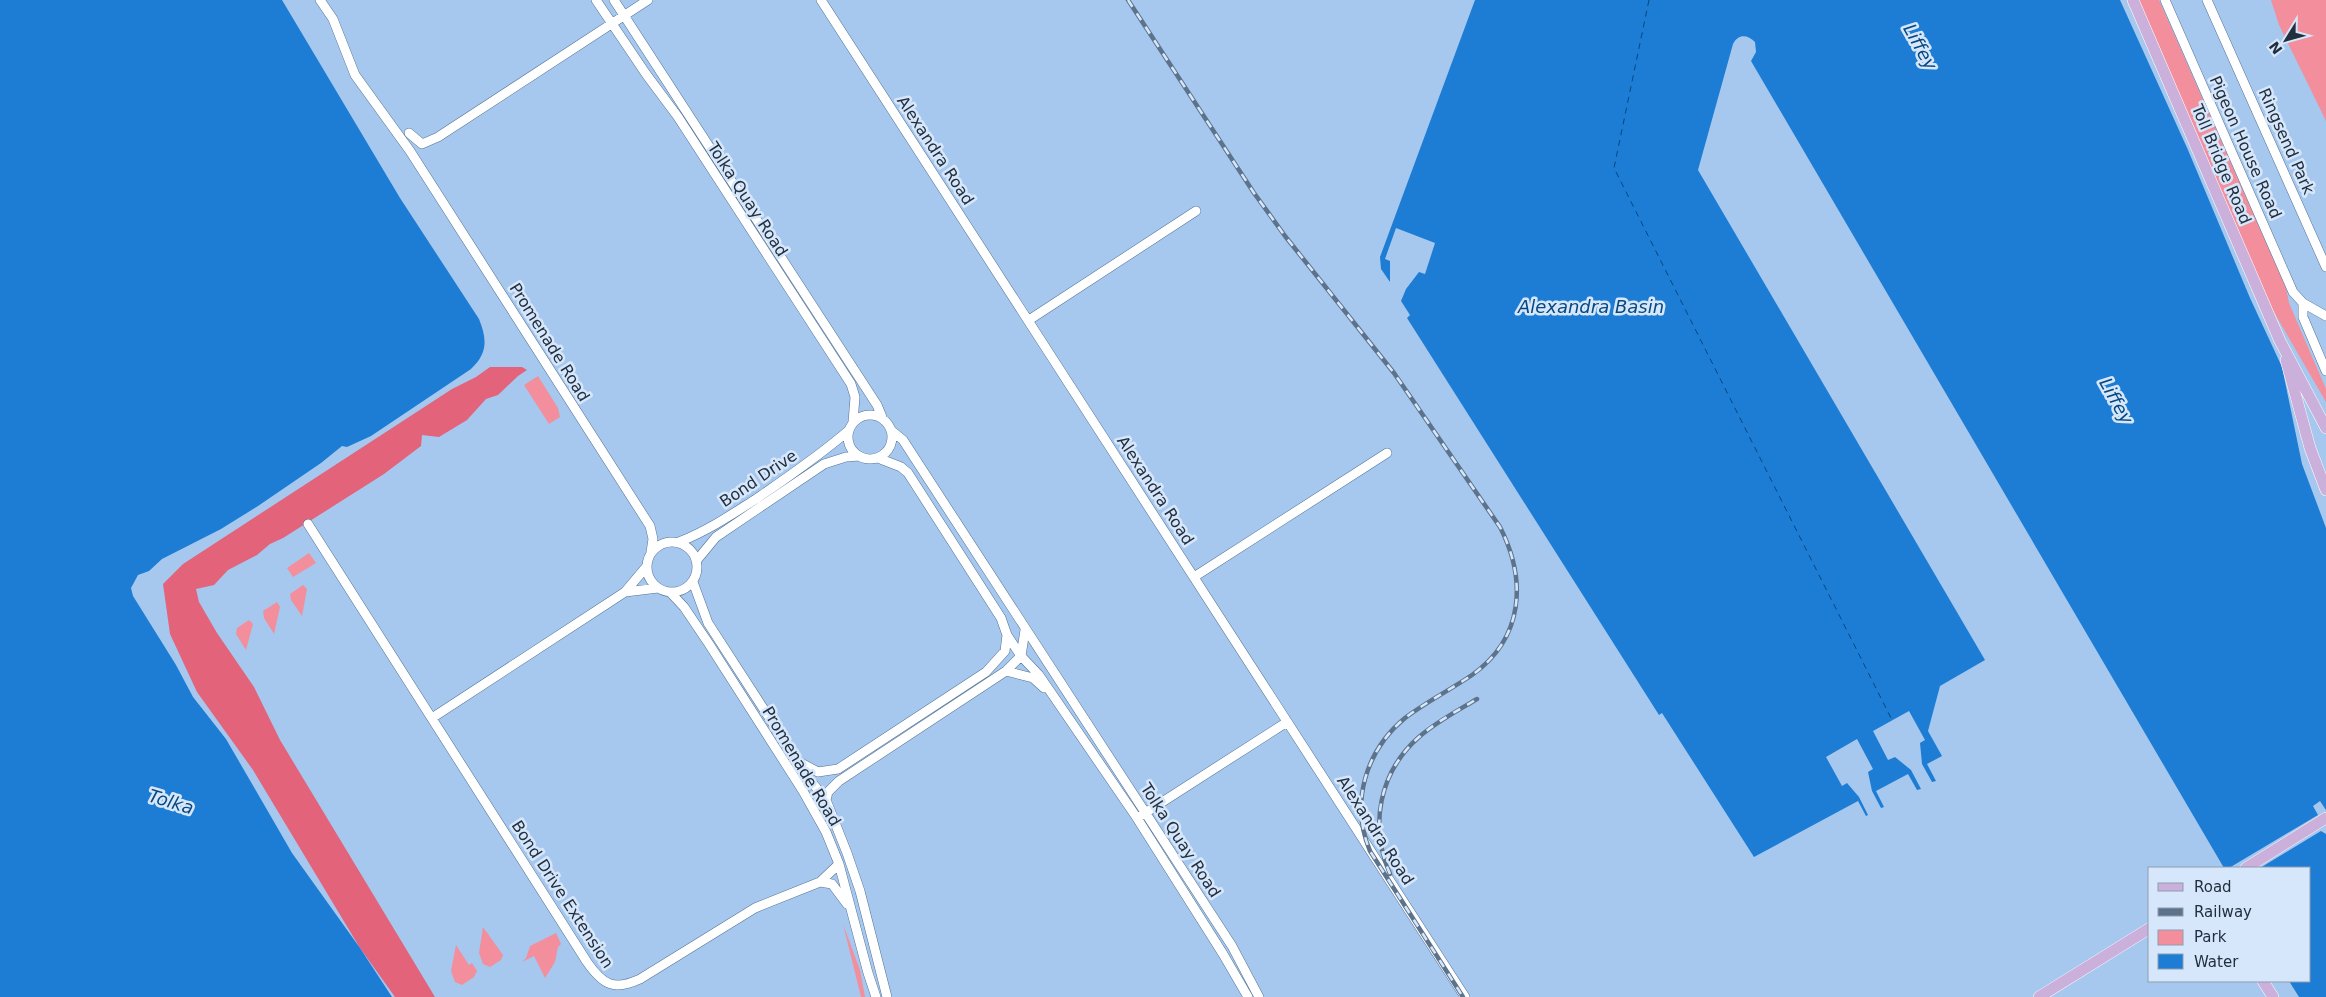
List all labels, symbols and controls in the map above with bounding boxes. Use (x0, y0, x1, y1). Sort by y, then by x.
north arrow (2261, 15, 2311, 65)
water label: Liffey (1899, 20, 1942, 74)
text: N (2266, 38, 2286, 57)
street label: Pigeon House Road (2206, 73, 2286, 221)
street label: Ringsend Park (2255, 85, 2319, 198)
street label: Alexandra Road (893, 92, 978, 208)
street label: Toll Bridge Road (2187, 101, 2255, 227)
street label: Tolka Quay Road (703, 138, 792, 260)
street label: Promenade Road (505, 280, 594, 405)
water label: Alexandra Basin (1517, 296, 1664, 317)
water label: Liffey (2095, 374, 2138, 428)
street label: Alexandra Road (1113, 432, 1198, 548)
street label: Bond Drive (716, 446, 800, 511)
street label: Promenade Road (758, 703, 845, 829)
street label: Alexandra Road (1333, 772, 1418, 888)
street label: Tolka Quay Road (1136, 779, 1225, 901)
water label: Tolka (146, 785, 196, 818)
street label: Bond Drive Extension (508, 817, 618, 972)
legend (2148, 867, 2311, 982)
text: Road (2194, 878, 2232, 896)
text: Railway (2194, 903, 2252, 921)
text: Park (2194, 928, 2227, 946)
text: Water (2194, 953, 2239, 971)

